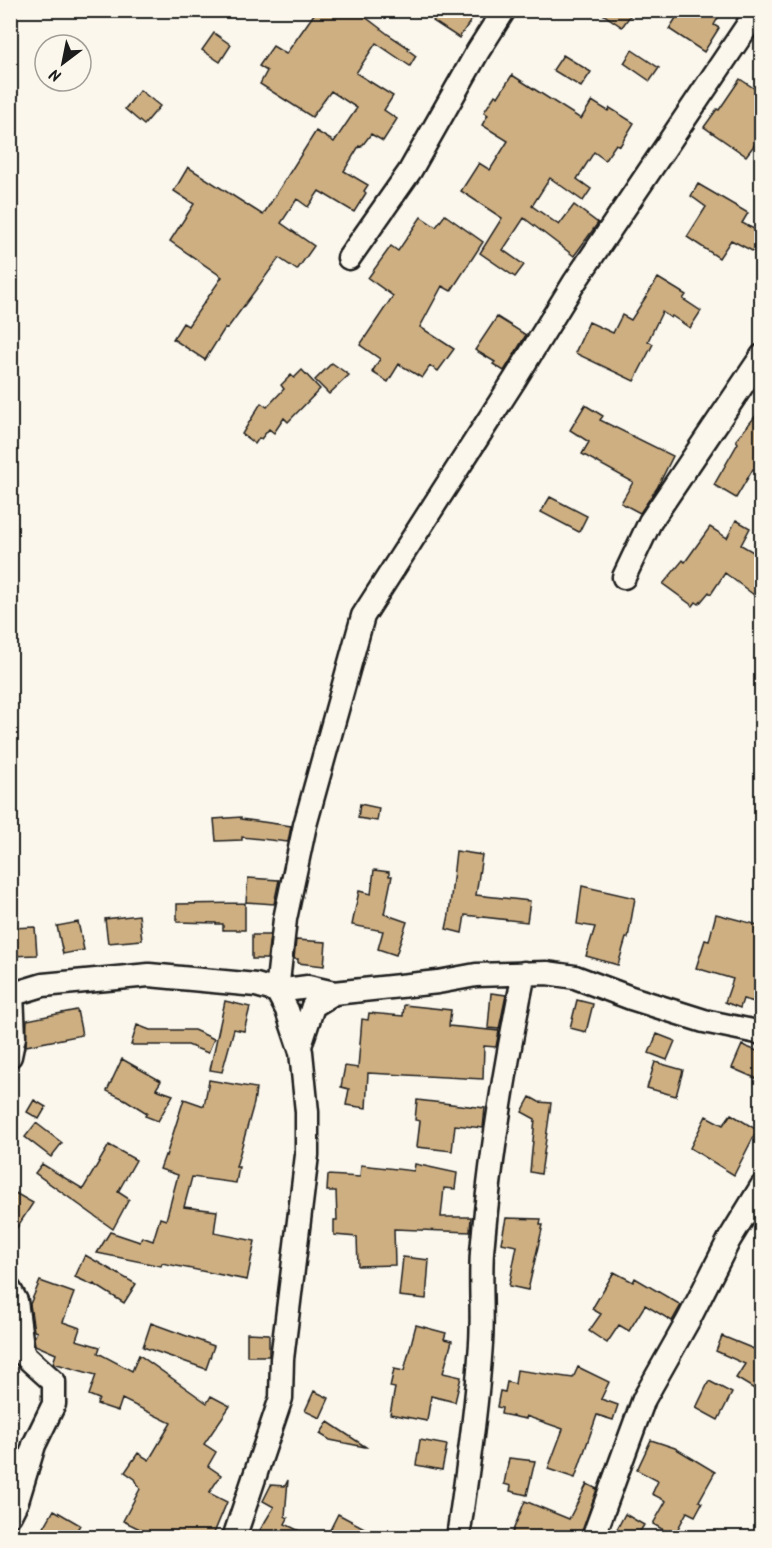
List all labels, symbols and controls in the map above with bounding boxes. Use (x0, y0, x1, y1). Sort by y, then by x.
north arrow (33, 33, 93, 93)
text: N (45, 61, 67, 88)

